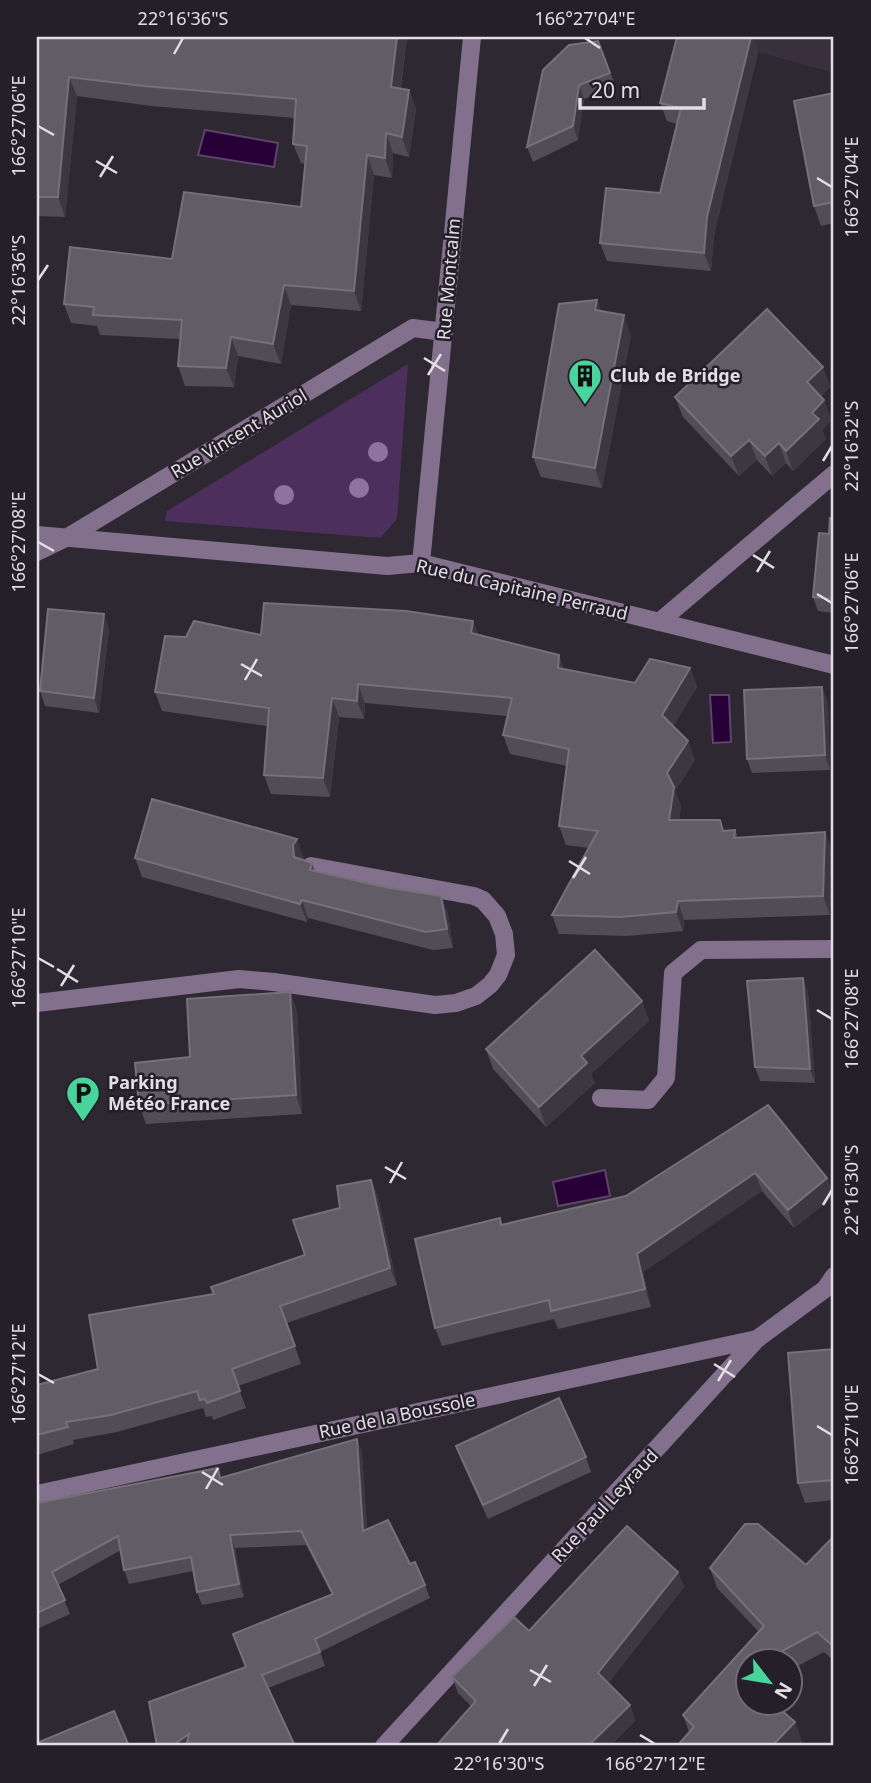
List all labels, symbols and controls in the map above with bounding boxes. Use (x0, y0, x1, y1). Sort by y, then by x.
text: 22°16'36"S (138, 6, 228, 30)
text: 166°27'04"E (534, 6, 636, 30)
scale bar (580, 66, 705, 110)
text: 166°27'06"E (6, 75, 30, 177)
text: 20 m (591, 76, 640, 104)
text: 166°27'04"E (839, 136, 863, 238)
street label: Rue Montcalm (431, 217, 465, 341)
text: 22°16'36"S (6, 235, 30, 325)
building icon: Club de Bridge (566, 357, 604, 406)
place label: Club de Bridge (610, 363, 740, 387)
street label: Rue Vincent Auriol (166, 383, 311, 483)
text: 22°16'32"S (839, 401, 863, 491)
text: 166°27'08"E (6, 491, 30, 593)
text: 166°27'06"E (839, 552, 863, 654)
street label: Rue du Capitaine Perraud (414, 553, 630, 625)
text: 166°27'10"E (6, 907, 30, 1009)
text: 166°27'08"E (839, 968, 863, 1070)
place label: Parking Météo France (108, 1070, 230, 1115)
parking icon: Parking Météo France (64, 1074, 102, 1123)
text: 22°16'30"S (839, 1145, 863, 1235)
text: 166°27'12"E (6, 1323, 30, 1425)
text: 166°27'10"E (839, 1384, 863, 1486)
street label: Rue de la Boussole (316, 1387, 477, 1443)
street label: Rue Paul Leyraud (546, 1444, 663, 1567)
north arrow (734, 1646, 804, 1716)
text: N (768, 1677, 799, 1704)
text: 22°16'30"S (454, 1751, 544, 1775)
text: 166°27'12"E (604, 1751, 706, 1775)

